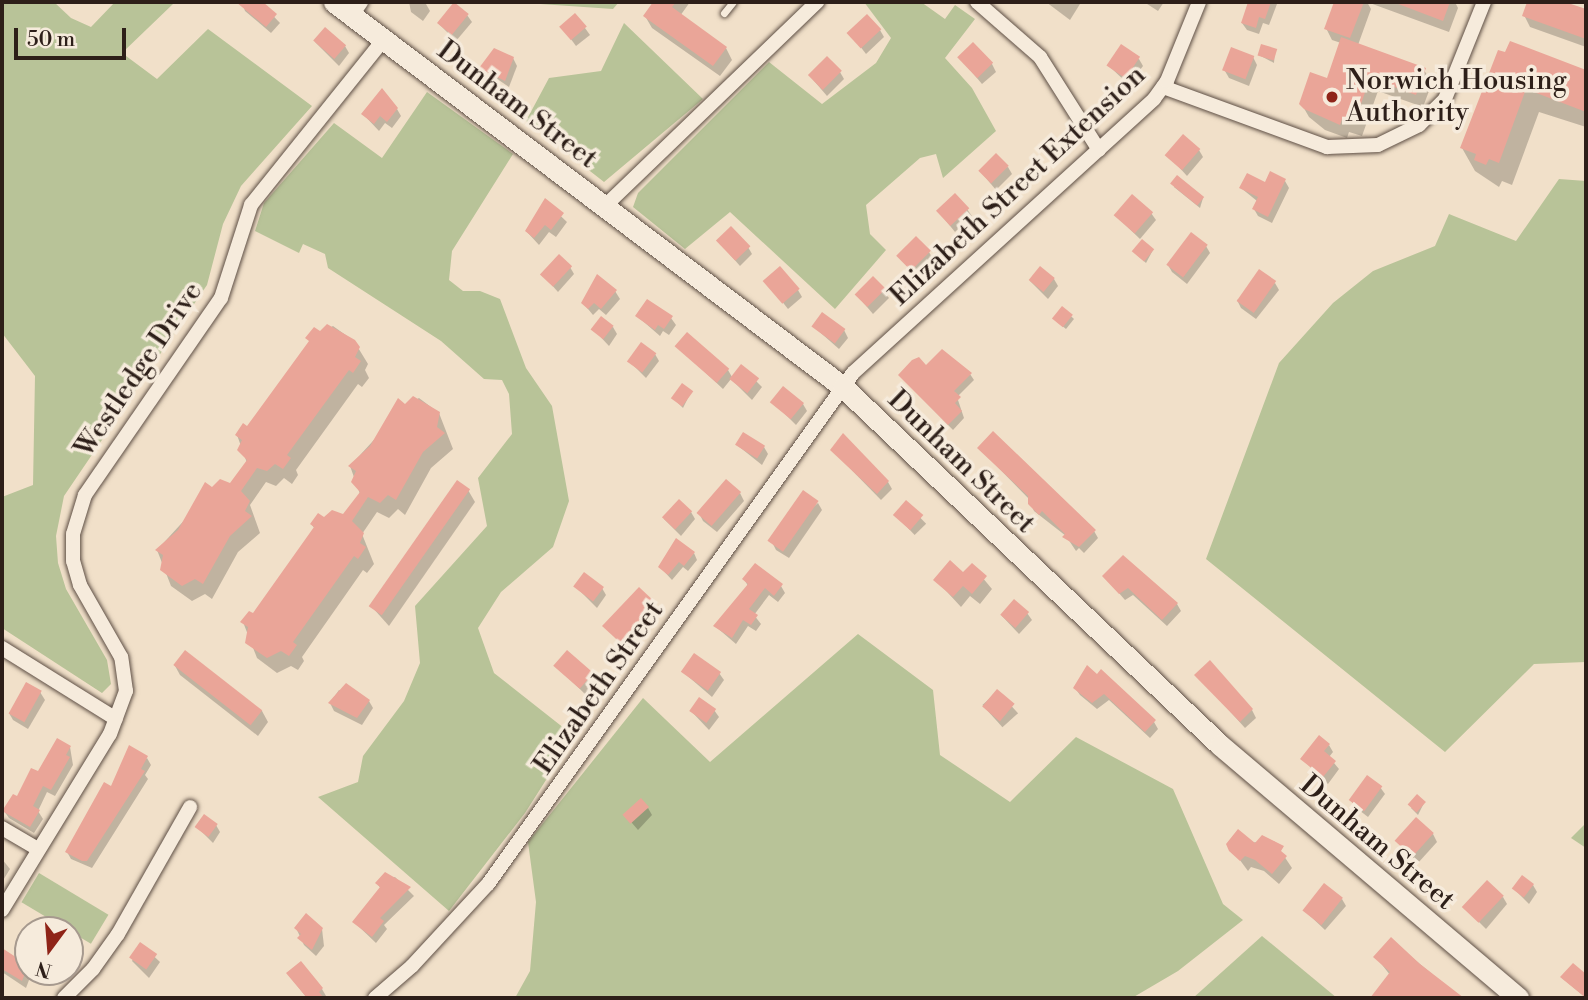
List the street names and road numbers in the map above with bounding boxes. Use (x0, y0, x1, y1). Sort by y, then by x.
street label: Dunham Street (430, 34, 604, 176)
street label: Elizabeth Street Extension (883, 59, 1153, 313)
street label: Westledge Drive (68, 276, 210, 464)
street label: Dunham Street (880, 383, 1042, 541)
street label: Elizabeth Street (527, 595, 671, 781)
street label: Dunham Street (1293, 769, 1461, 917)

